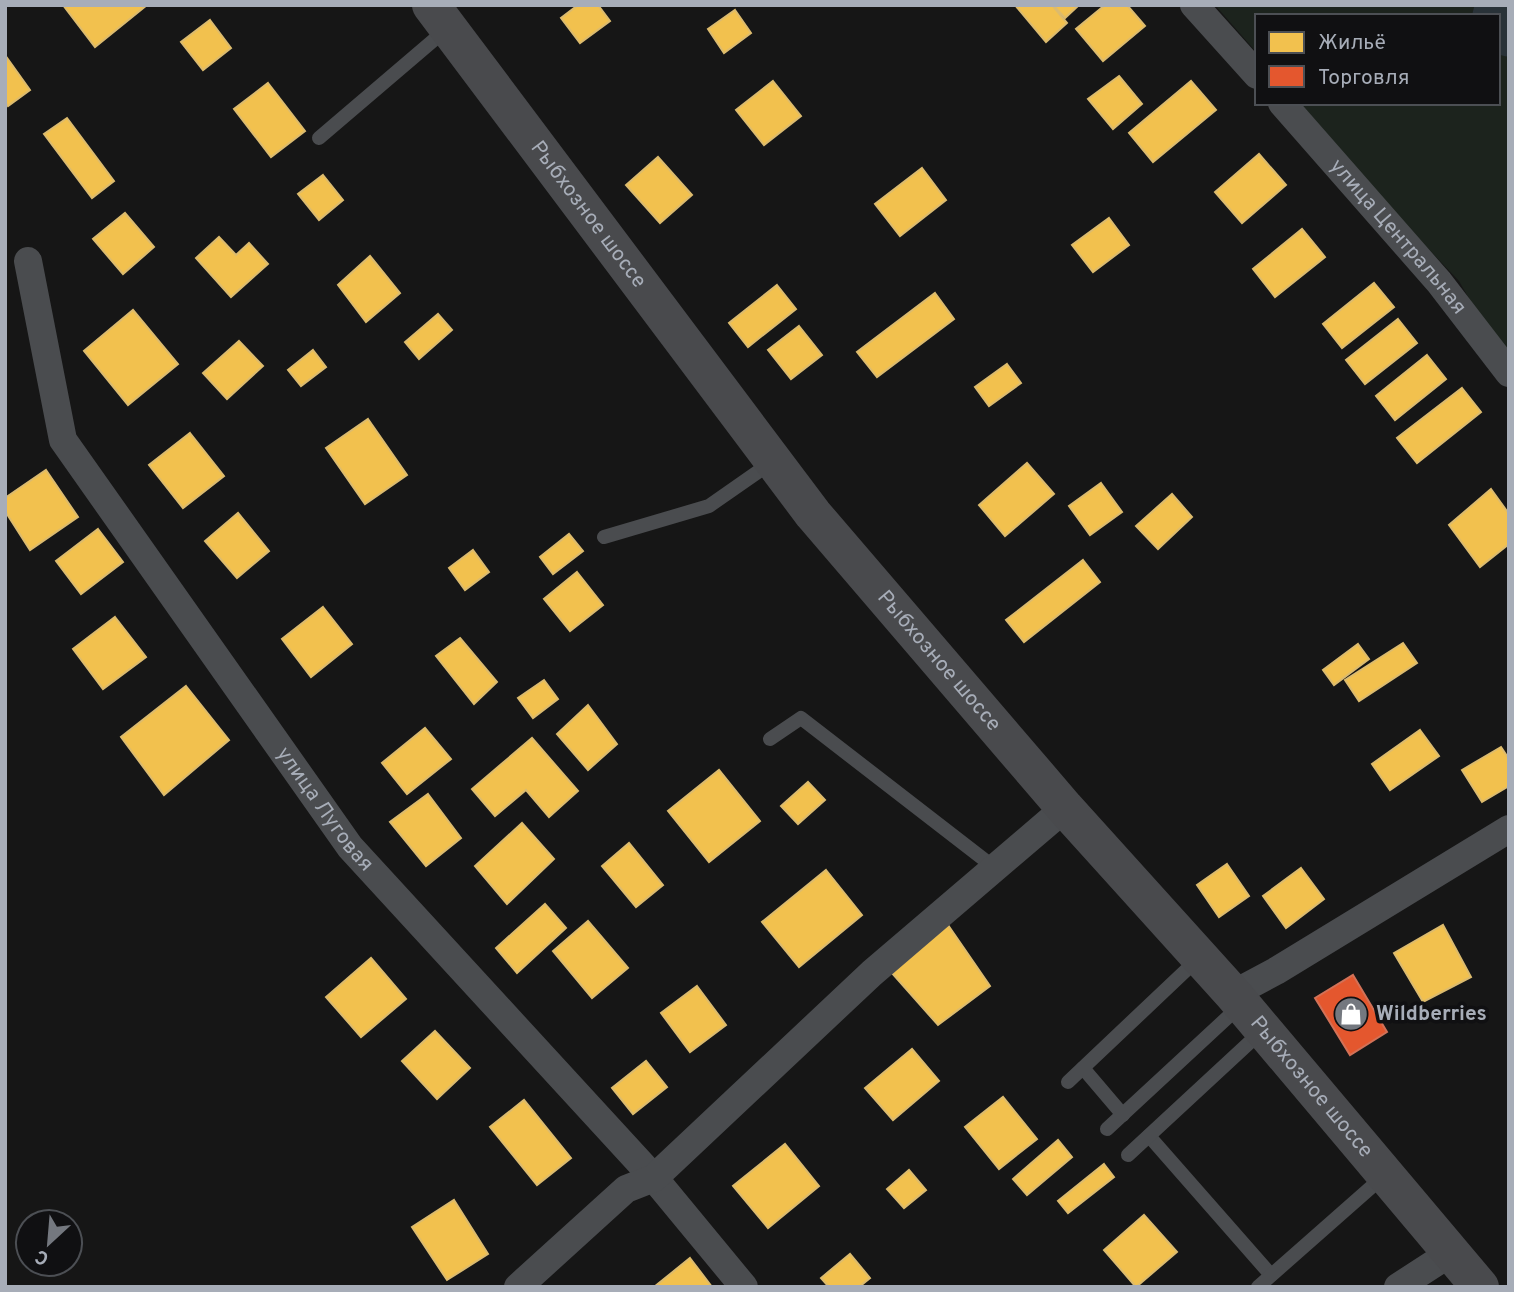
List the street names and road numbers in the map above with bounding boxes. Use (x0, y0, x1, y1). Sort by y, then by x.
street label: Рыбхозное шоссе (524, 135, 652, 294)
street label: улица Центральная (1324, 153, 1473, 320)
street label: Рыбхозное шоссе (871, 585, 1007, 737)
street label: улица Луговая (270, 741, 379, 877)
street label: Рыбхозное шоссе (1244, 1011, 1379, 1164)

